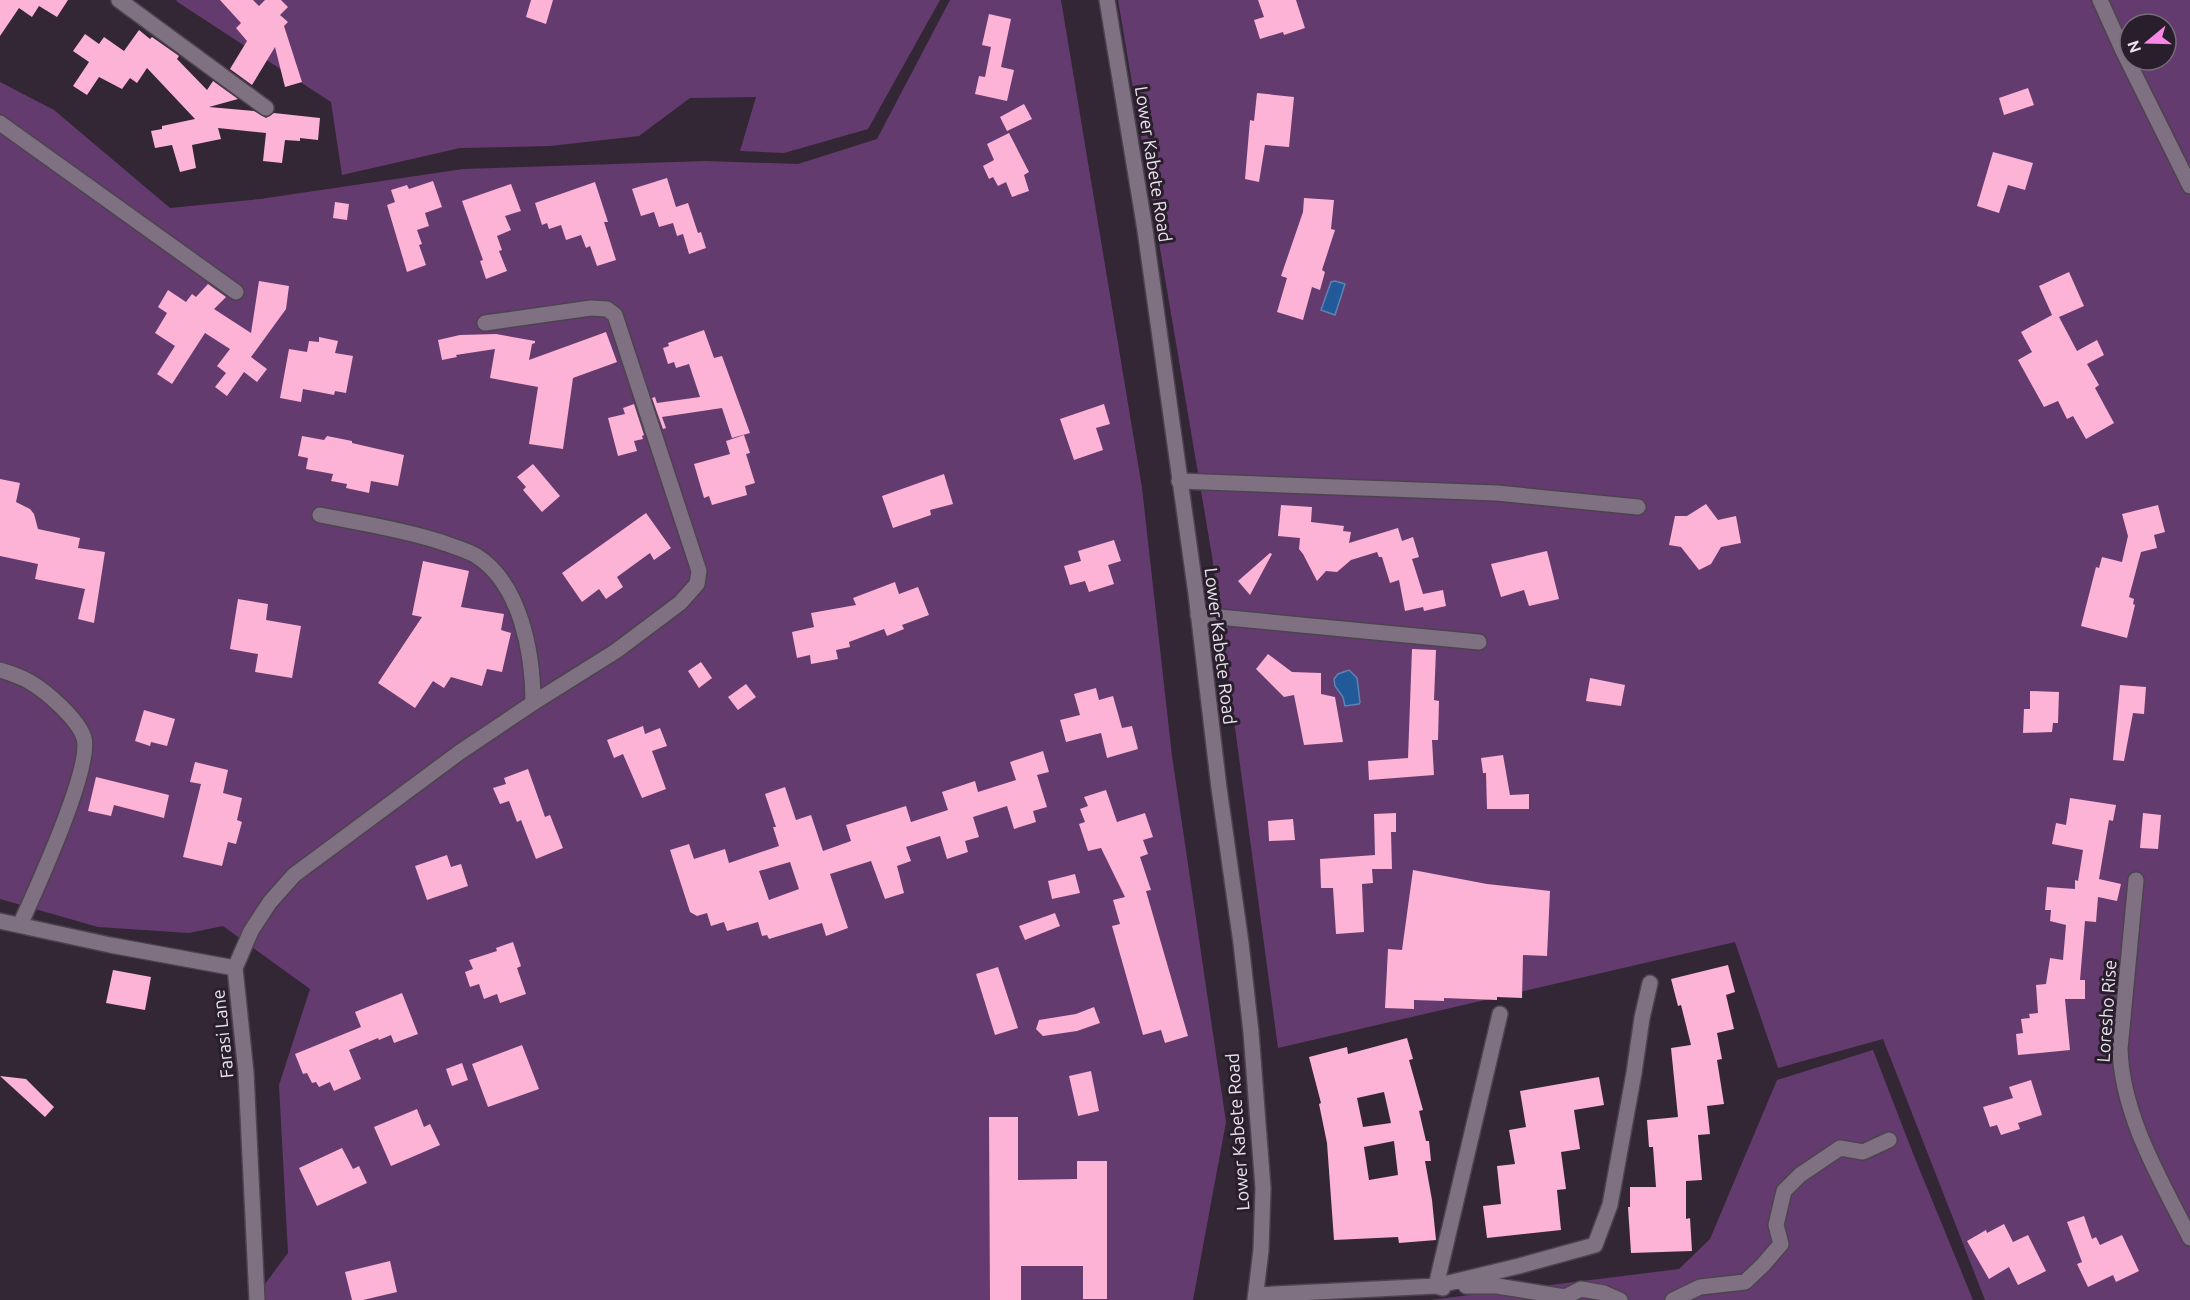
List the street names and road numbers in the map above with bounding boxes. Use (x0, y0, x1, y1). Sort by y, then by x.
street label: Lower Kabete Road (1132, 85, 1176, 243)
street label: Lower Kabete Road (1201, 566, 1241, 726)
street label: Loresho Rise (2092, 959, 2120, 1063)
street label: Farasi Lane (207, 989, 237, 1079)
street label: Lower Kabete Road (1222, 1053, 1252, 1211)

